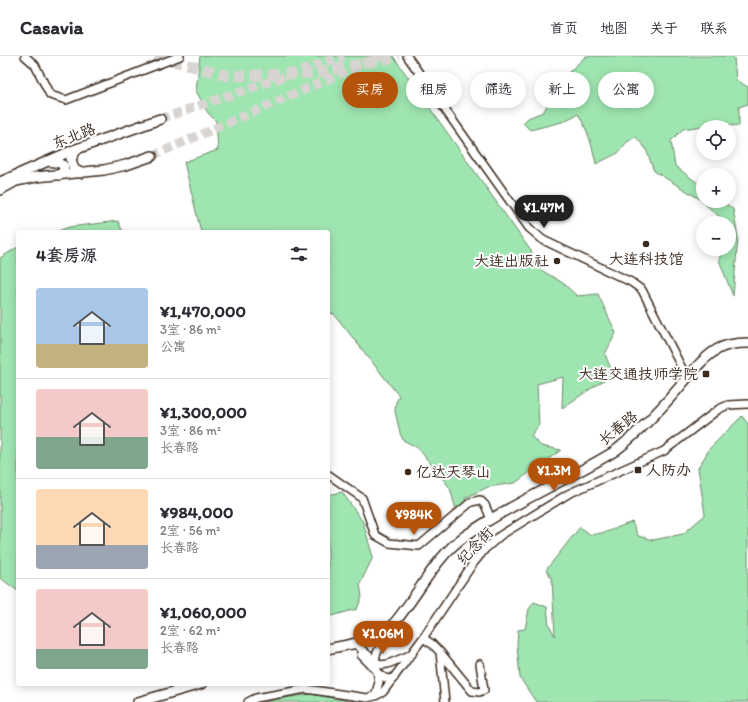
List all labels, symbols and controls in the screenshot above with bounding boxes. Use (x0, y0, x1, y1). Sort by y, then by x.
text: Casavia (20, 16, 83, 39)
text: 首页 (550, 20, 578, 37)
text: 地图 (600, 20, 628, 37)
text: 关于 (650, 20, 678, 37)
text: 联系 (700, 20, 728, 37)
chip: 买房 (342, 72, 398, 108)
chip: 租房 (406, 72, 462, 108)
chip: 筛选 (470, 72, 526, 108)
chip: 新上 (534, 72, 590, 108)
chip: 公寓 (598, 72, 654, 108)
street label: 东北路 (50, 120, 98, 152)
map controls (696, 120, 736, 256)
button: locate (696, 120, 736, 160)
button: + (696, 168, 736, 208)
pin: ¥1.47M (511, 195, 577, 229)
text: ¥1.47M (524, 200, 565, 215)
button: − (696, 216, 736, 256)
marker: 大连科技馆 (641, 239, 651, 249)
icon: filters (288, 243, 310, 265)
text: 4套房源 (36, 245, 97, 265)
place label: 大连科技馆 (608, 250, 684, 268)
place label: 大连出版社 (474, 252, 549, 270)
marker: 大连出版社 (552, 256, 562, 266)
text: ¥1,470,000 (160, 301, 246, 321)
icon: home (68, 304, 116, 352)
text: 3室 · 86 m² (160, 322, 221, 337)
text: 公寓 (160, 339, 186, 354)
place label: 大连交通技师学院 (578, 365, 698, 383)
marker: 大连交通技师学院 (701, 369, 711, 379)
text: ¥1,300,000 (160, 402, 247, 422)
icon: home (68, 405, 116, 453)
street label: 长春路 (595, 407, 641, 449)
text: 3室 · 86 m² (160, 423, 221, 438)
text: 长春路 (160, 440, 199, 455)
pin: ¥1.3M (526, 458, 582, 492)
place label: 人防办 (646, 461, 691, 479)
place label: 亿达天琴山 (416, 463, 491, 481)
text: ¥1.3M (537, 463, 571, 478)
marker: 人防办 (633, 465, 643, 475)
marker: 亿达天琴山 (403, 467, 413, 477)
text: ¥984,000 (160, 502, 233, 522)
pin: ¥984K (386, 502, 442, 536)
icon: home (68, 505, 116, 553)
text: ¥984K (395, 507, 433, 522)
text: 2室 · 56 m² (160, 523, 220, 538)
street label: 纪念街 (453, 523, 497, 569)
text: 长春路 (160, 540, 199, 555)
text: ¥1,060,000 (160, 602, 247, 622)
icon: home (68, 605, 116, 653)
pin: ¥1.06M (350, 621, 416, 655)
text: 2室 · 62 m² (160, 623, 220, 638)
text: ¥1.06M (362, 626, 404, 641)
text: 长春路 (160, 640, 199, 655)

